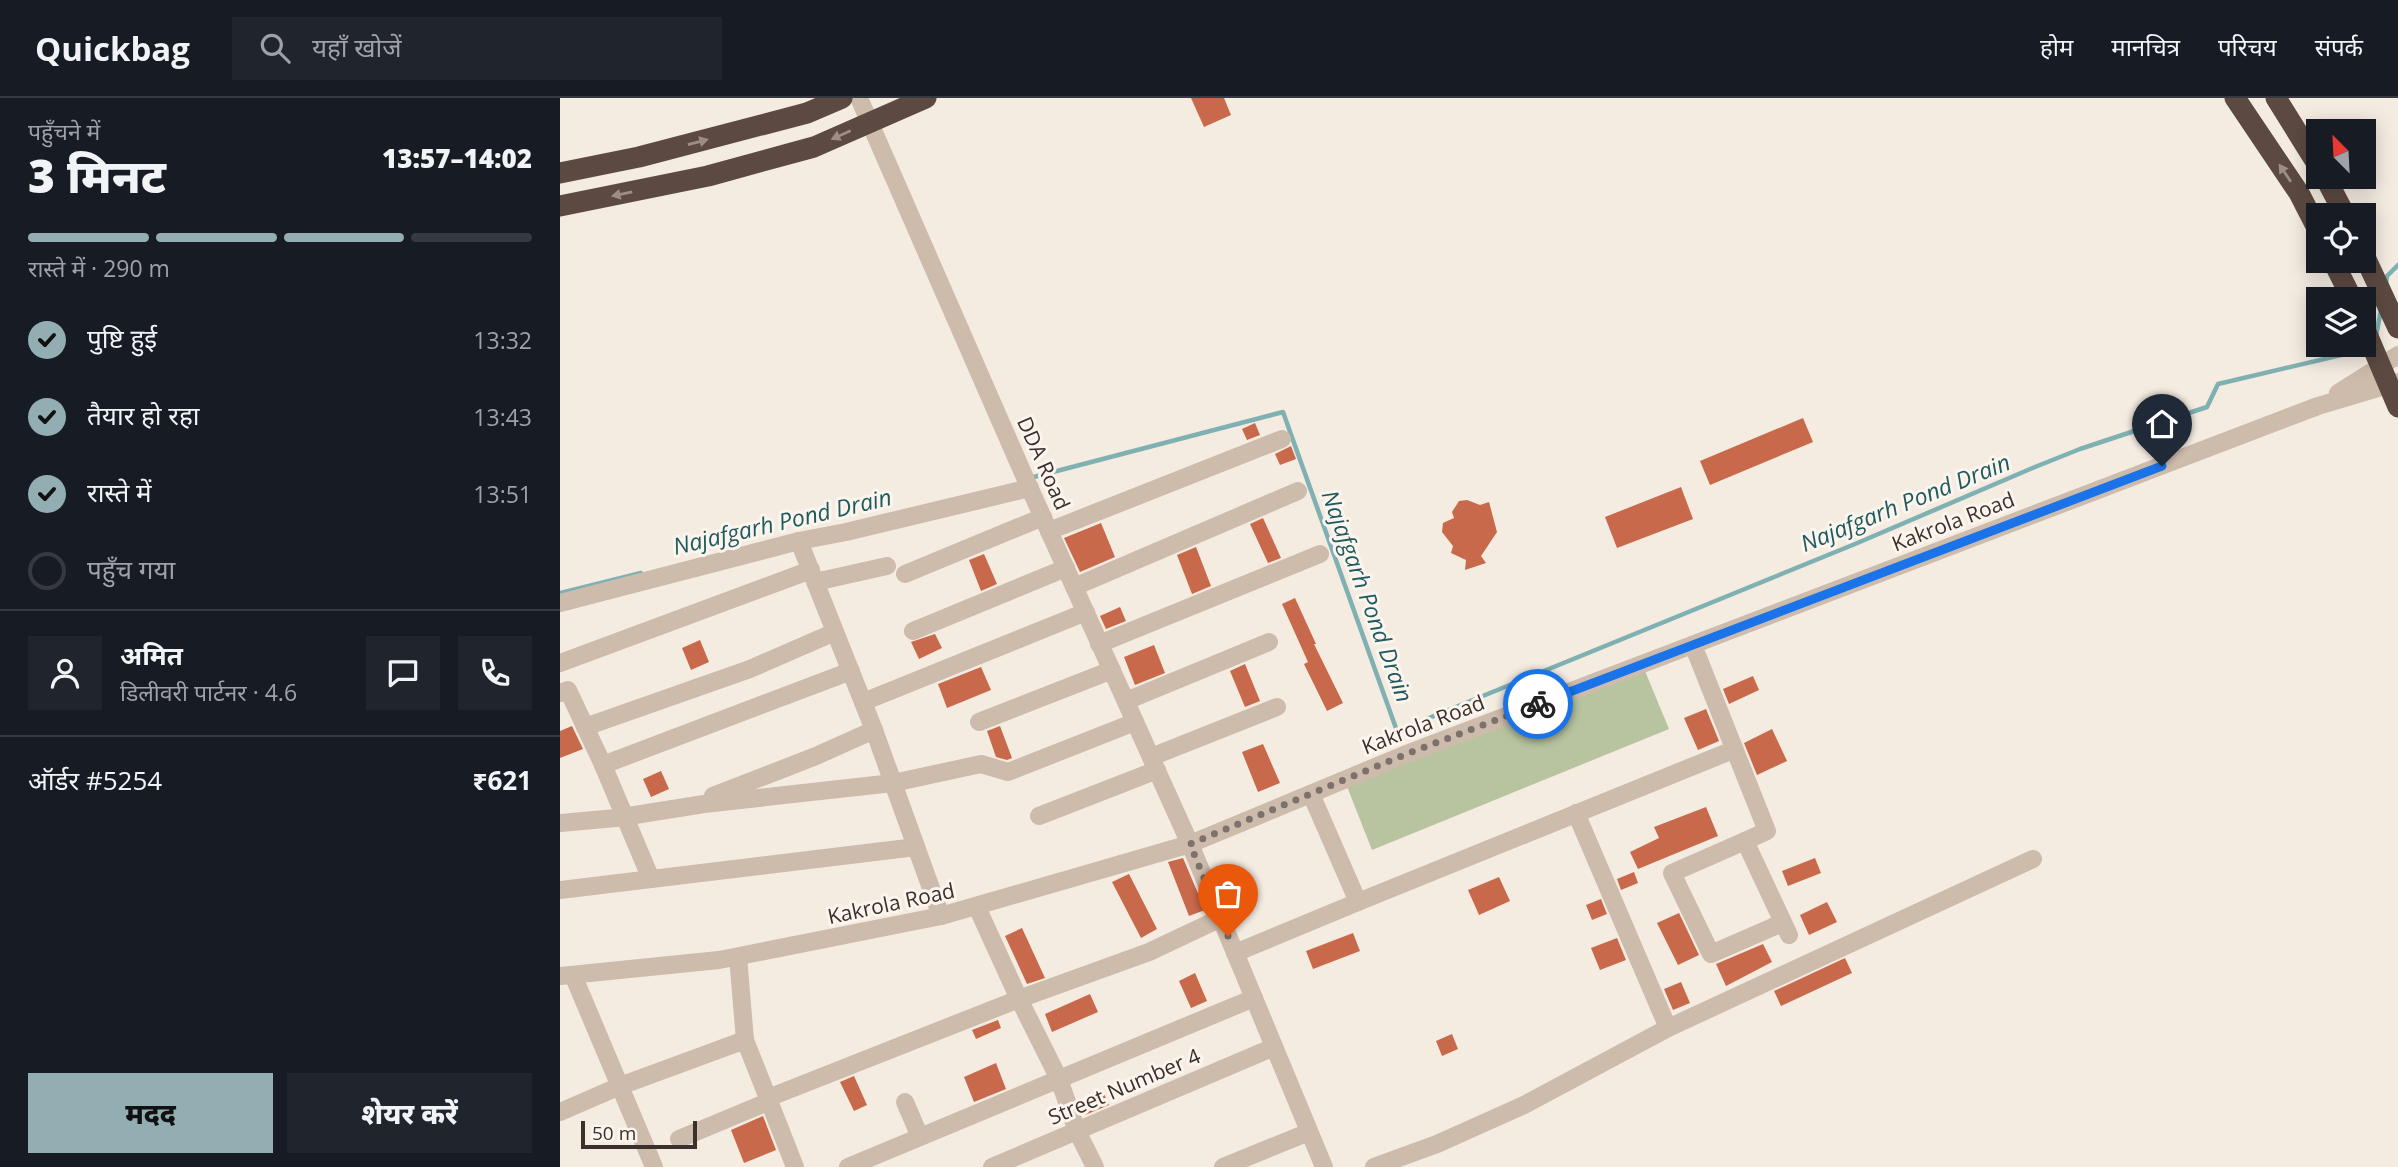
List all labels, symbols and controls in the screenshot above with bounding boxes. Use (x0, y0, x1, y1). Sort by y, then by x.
search box (232, 17, 722, 80)
text: Quickbag (35, 26, 190, 71)
icon: search (256, 29, 294, 67)
text: यहाँ खोजें (312, 29, 402, 65)
text: होम (2040, 30, 2073, 63)
text: मानचित्र (2111, 30, 2180, 63)
text: परिचय (2218, 30, 2277, 63)
text: संपर्क (2315, 30, 2363, 63)
text: पहुँचने में (28, 115, 100, 147)
north arrow (2306, 119, 2376, 189)
map controls (2306, 119, 2376, 357)
one-way arrow (831, 130, 852, 141)
one-way arrow (688, 136, 709, 146)
text: 13:57–14:02 (382, 140, 532, 176)
text: 3 मिनट (28, 144, 166, 206)
one-way arrow (2279, 163, 2292, 183)
one-way arrow (611, 188, 633, 199)
button: locate (2306, 203, 2376, 273)
text: रास्ते में · 290 m (28, 252, 170, 284)
button: layers (2306, 287, 2376, 357)
text: पुष्टि हुई (87, 320, 157, 356)
icon: check (28, 321, 66, 359)
text: 13:32 (473, 324, 532, 356)
pin (2132, 394, 2192, 466)
text: तैयार हो रहा (87, 397, 200, 433)
icon: check (28, 398, 66, 436)
text: 13:43 (473, 401, 532, 433)
icon: home (2143, 405, 2181, 443)
street label: DDA Road (1011, 412, 1077, 514)
water label: Najafgarh Pond Drain (1795, 445, 2015, 559)
text: रास्ते में (87, 474, 152, 510)
icon: check (28, 475, 66, 513)
text: 13:51 (473, 478, 532, 510)
water label: Najafgarh Pond Drain (670, 480, 894, 562)
street label: Kakrola Road (1888, 485, 2018, 557)
water label: Najafgarh Pond Drain (1315, 486, 1421, 706)
text: पहुँच गया (87, 551, 175, 587)
button: person (28, 636, 102, 710)
button: chat (366, 636, 440, 710)
button: phone (458, 636, 532, 710)
text: अमित (120, 637, 183, 673)
courier (1503, 669, 1573, 739)
text: डिलीवरी पार्टनर · 4.6 (120, 676, 297, 708)
icon: bike (1519, 685, 1557, 723)
street label: Kakrola Road (1358, 688, 1488, 760)
text: ऑर्डर #5254 (28, 762, 162, 798)
text: ₹621 (473, 762, 532, 798)
pin (1198, 864, 1258, 936)
icon: bag (1209, 875, 1247, 913)
street label: Kakrola Road (825, 876, 957, 930)
street label: Street Number 4 (1044, 1041, 1204, 1131)
button: मदद (28, 1073, 273, 1153)
button: शेयर करें (287, 1073, 532, 1153)
scale bar (581, 1118, 696, 1150)
text: 50 m (592, 1120, 636, 1146)

